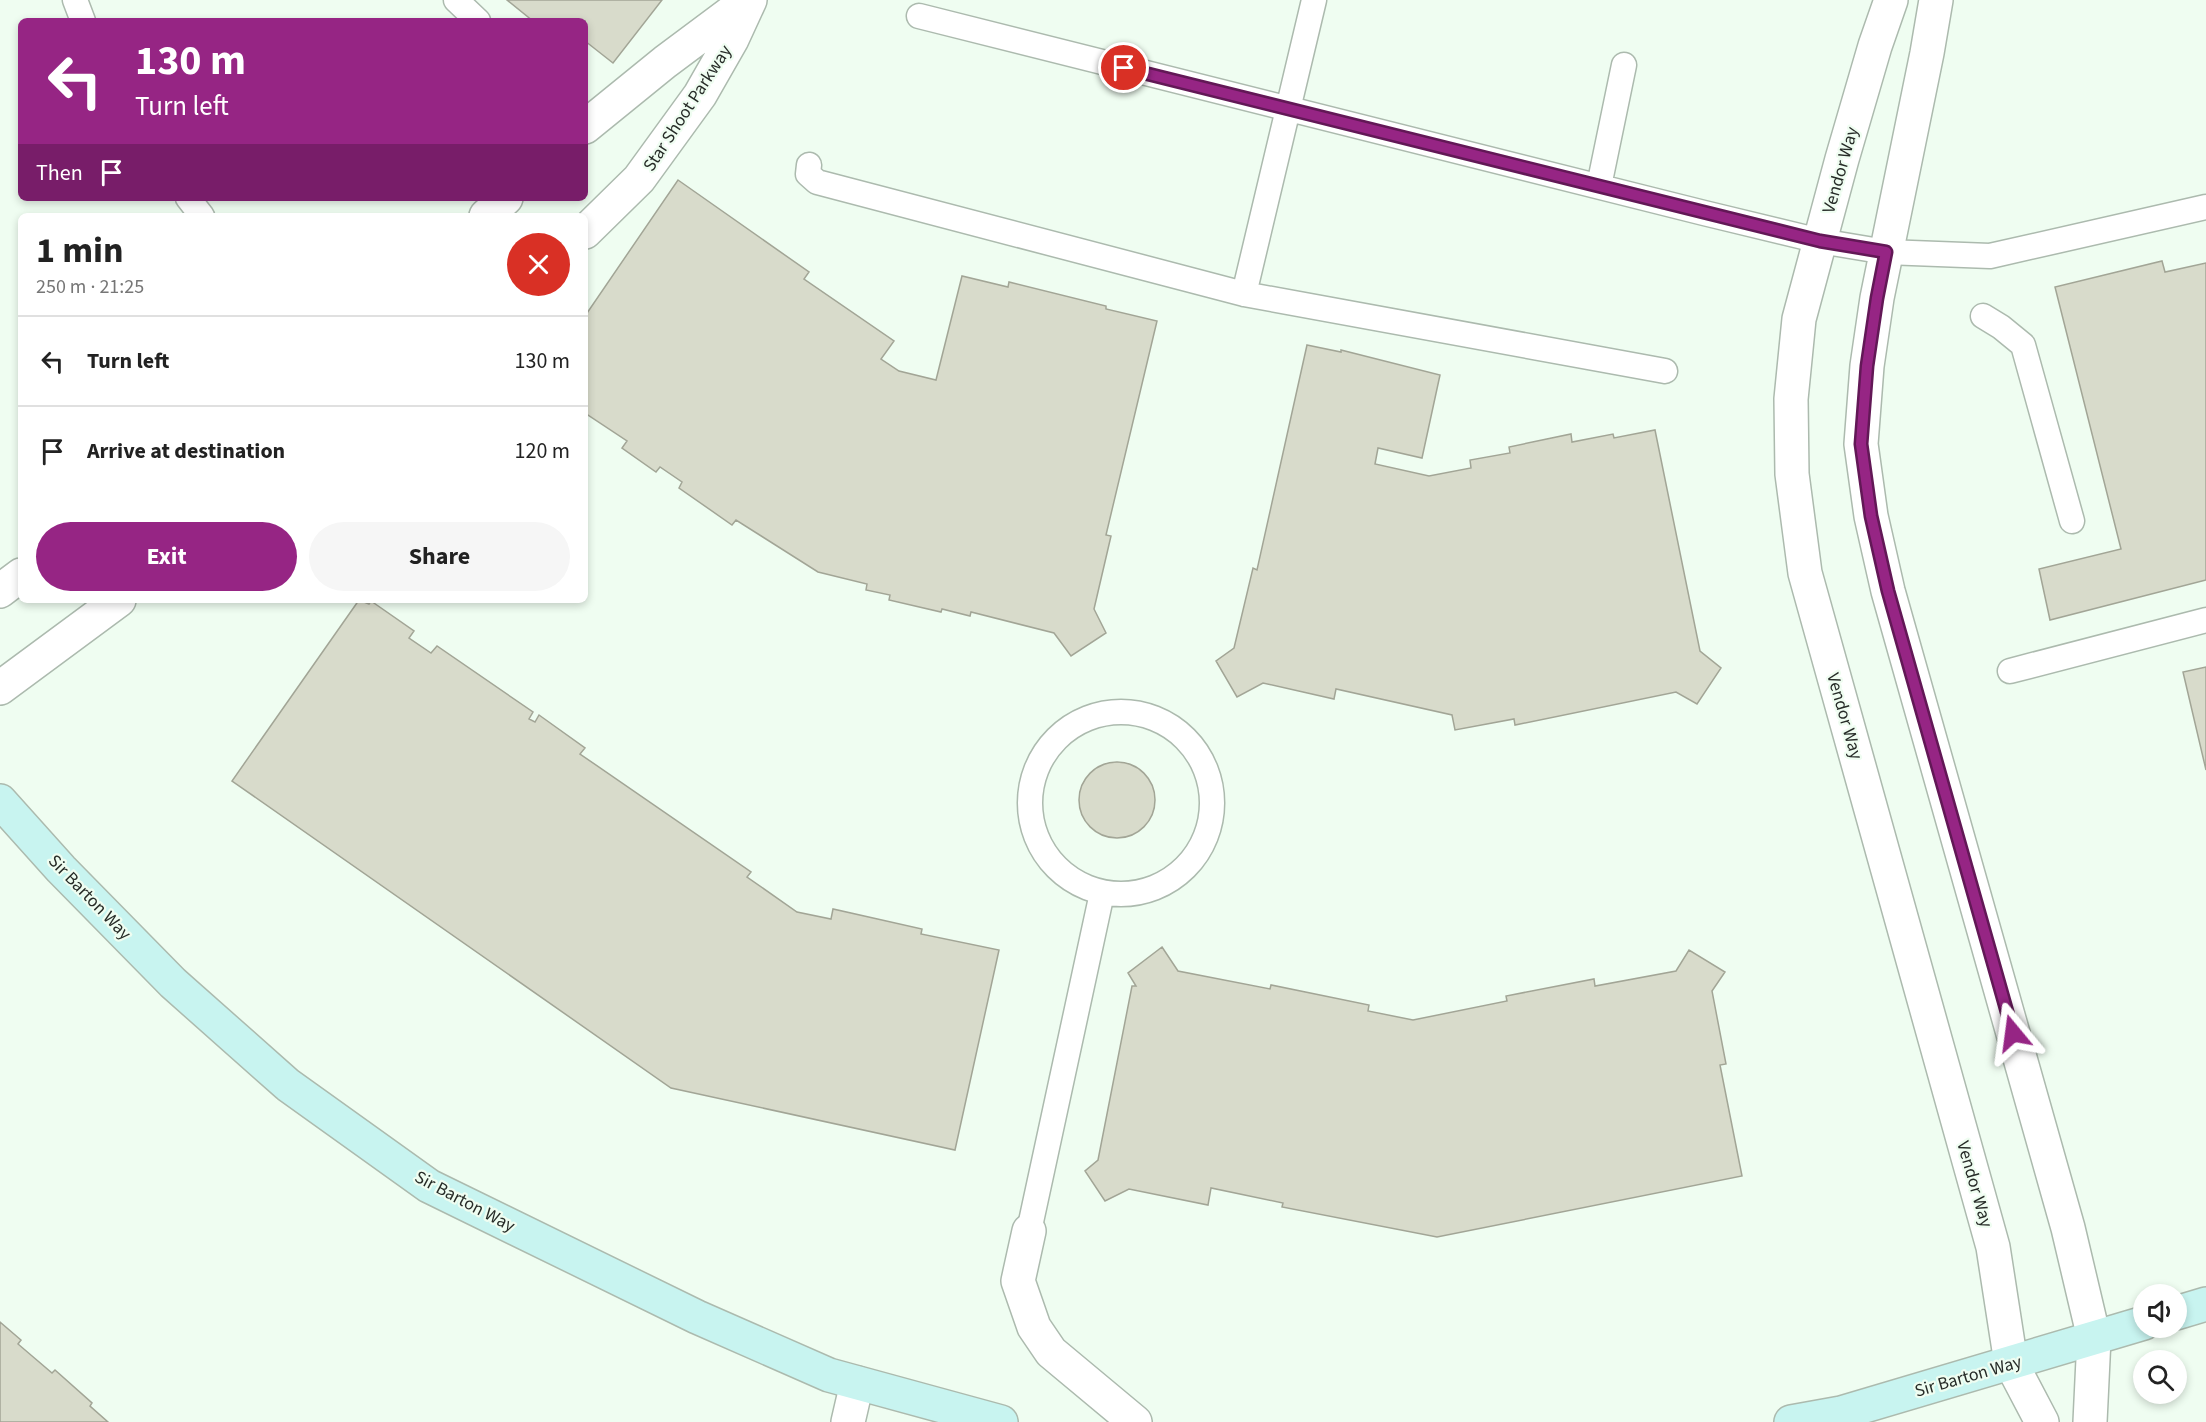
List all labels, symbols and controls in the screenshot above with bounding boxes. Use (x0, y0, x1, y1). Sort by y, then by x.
text: 130 m (135, 31, 246, 91)
street label: Star Shoot Parkway (637, 40, 738, 176)
icon: left (36, 42, 114, 120)
pin (1098, 42, 1149, 93)
icon: arrive (1107, 51, 1140, 84)
text: Turn left (135, 87, 229, 126)
street label: Vendor Way (1816, 123, 1865, 216)
icon: arrive (95, 156, 128, 189)
text: Then (36, 157, 83, 189)
text: 1 min (36, 225, 124, 276)
button: close (507, 233, 570, 296)
text: 250 m · 21:25 (36, 273, 144, 301)
icon: left (36, 345, 69, 378)
text: Turn left (87, 345, 169, 377)
text: 130 m (515, 345, 570, 377)
icon: arrive (36, 435, 69, 468)
text: Arrive at destination (87, 435, 285, 467)
text: 120 m (515, 435, 570, 467)
button: Exit (36, 522, 297, 591)
button: Share (309, 522, 570, 591)
street label: Vendor Way (1820, 670, 1869, 763)
street label: Sir Barton Way (42, 849, 137, 946)
position arrow (1981, 1001, 2045, 1065)
street label: Vendor Way (1950, 1138, 1999, 1231)
street label: Sir Barton Way (410, 1165, 520, 1239)
map controls (2133, 1284, 2187, 1404)
button: sound (2133, 1284, 2187, 1338)
street label: Sir Barton Way (1912, 1349, 2025, 1404)
button: search (2133, 1350, 2187, 1404)

